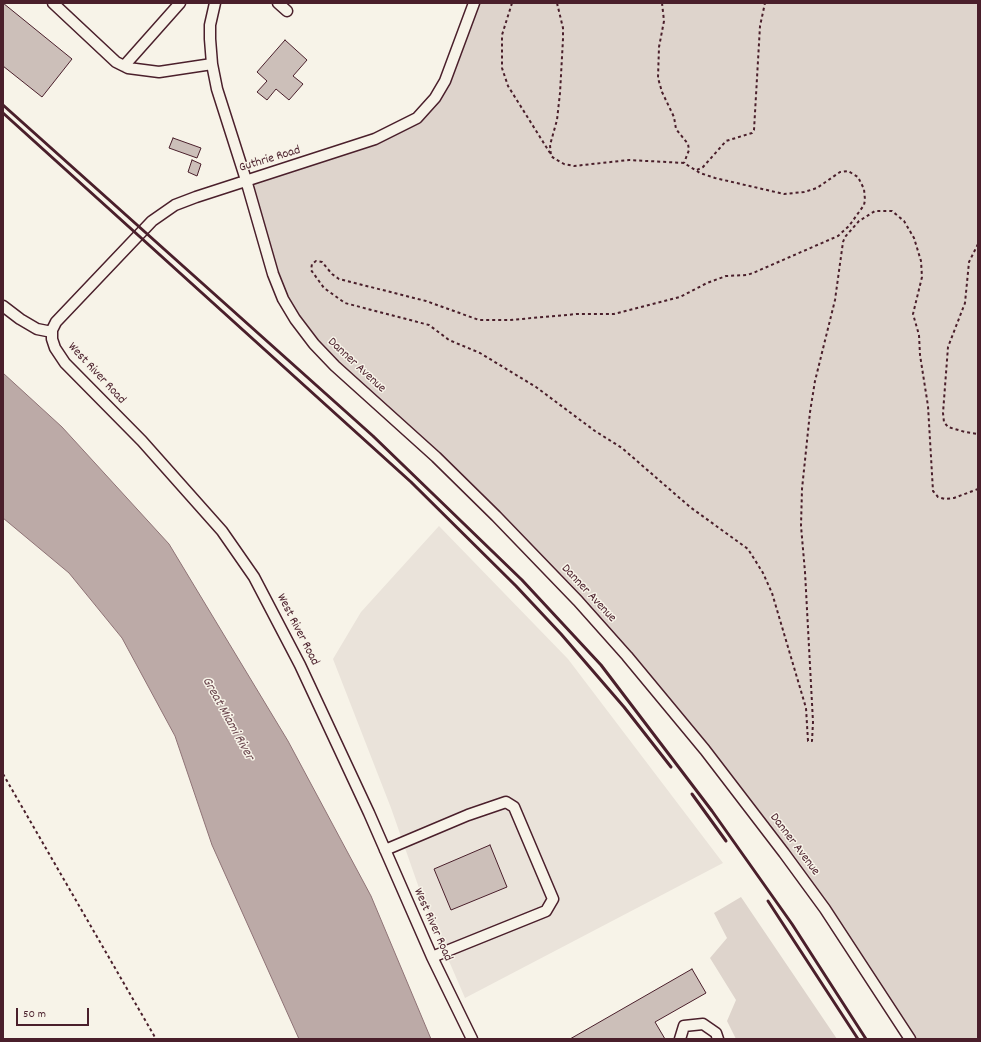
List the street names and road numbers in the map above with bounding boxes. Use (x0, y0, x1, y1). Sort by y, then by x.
street label: Guthrie Road (238, 143, 302, 177)
street label: Danner Avenue (324, 335, 388, 397)
street label: West River Road (64, 340, 128, 408)
street label: Danner Avenue (557, 562, 619, 626)
street label: West River Road (272, 592, 322, 668)
street label: Danner Avenue (766, 811, 822, 879)
street label: West River Road (409, 886, 455, 964)

